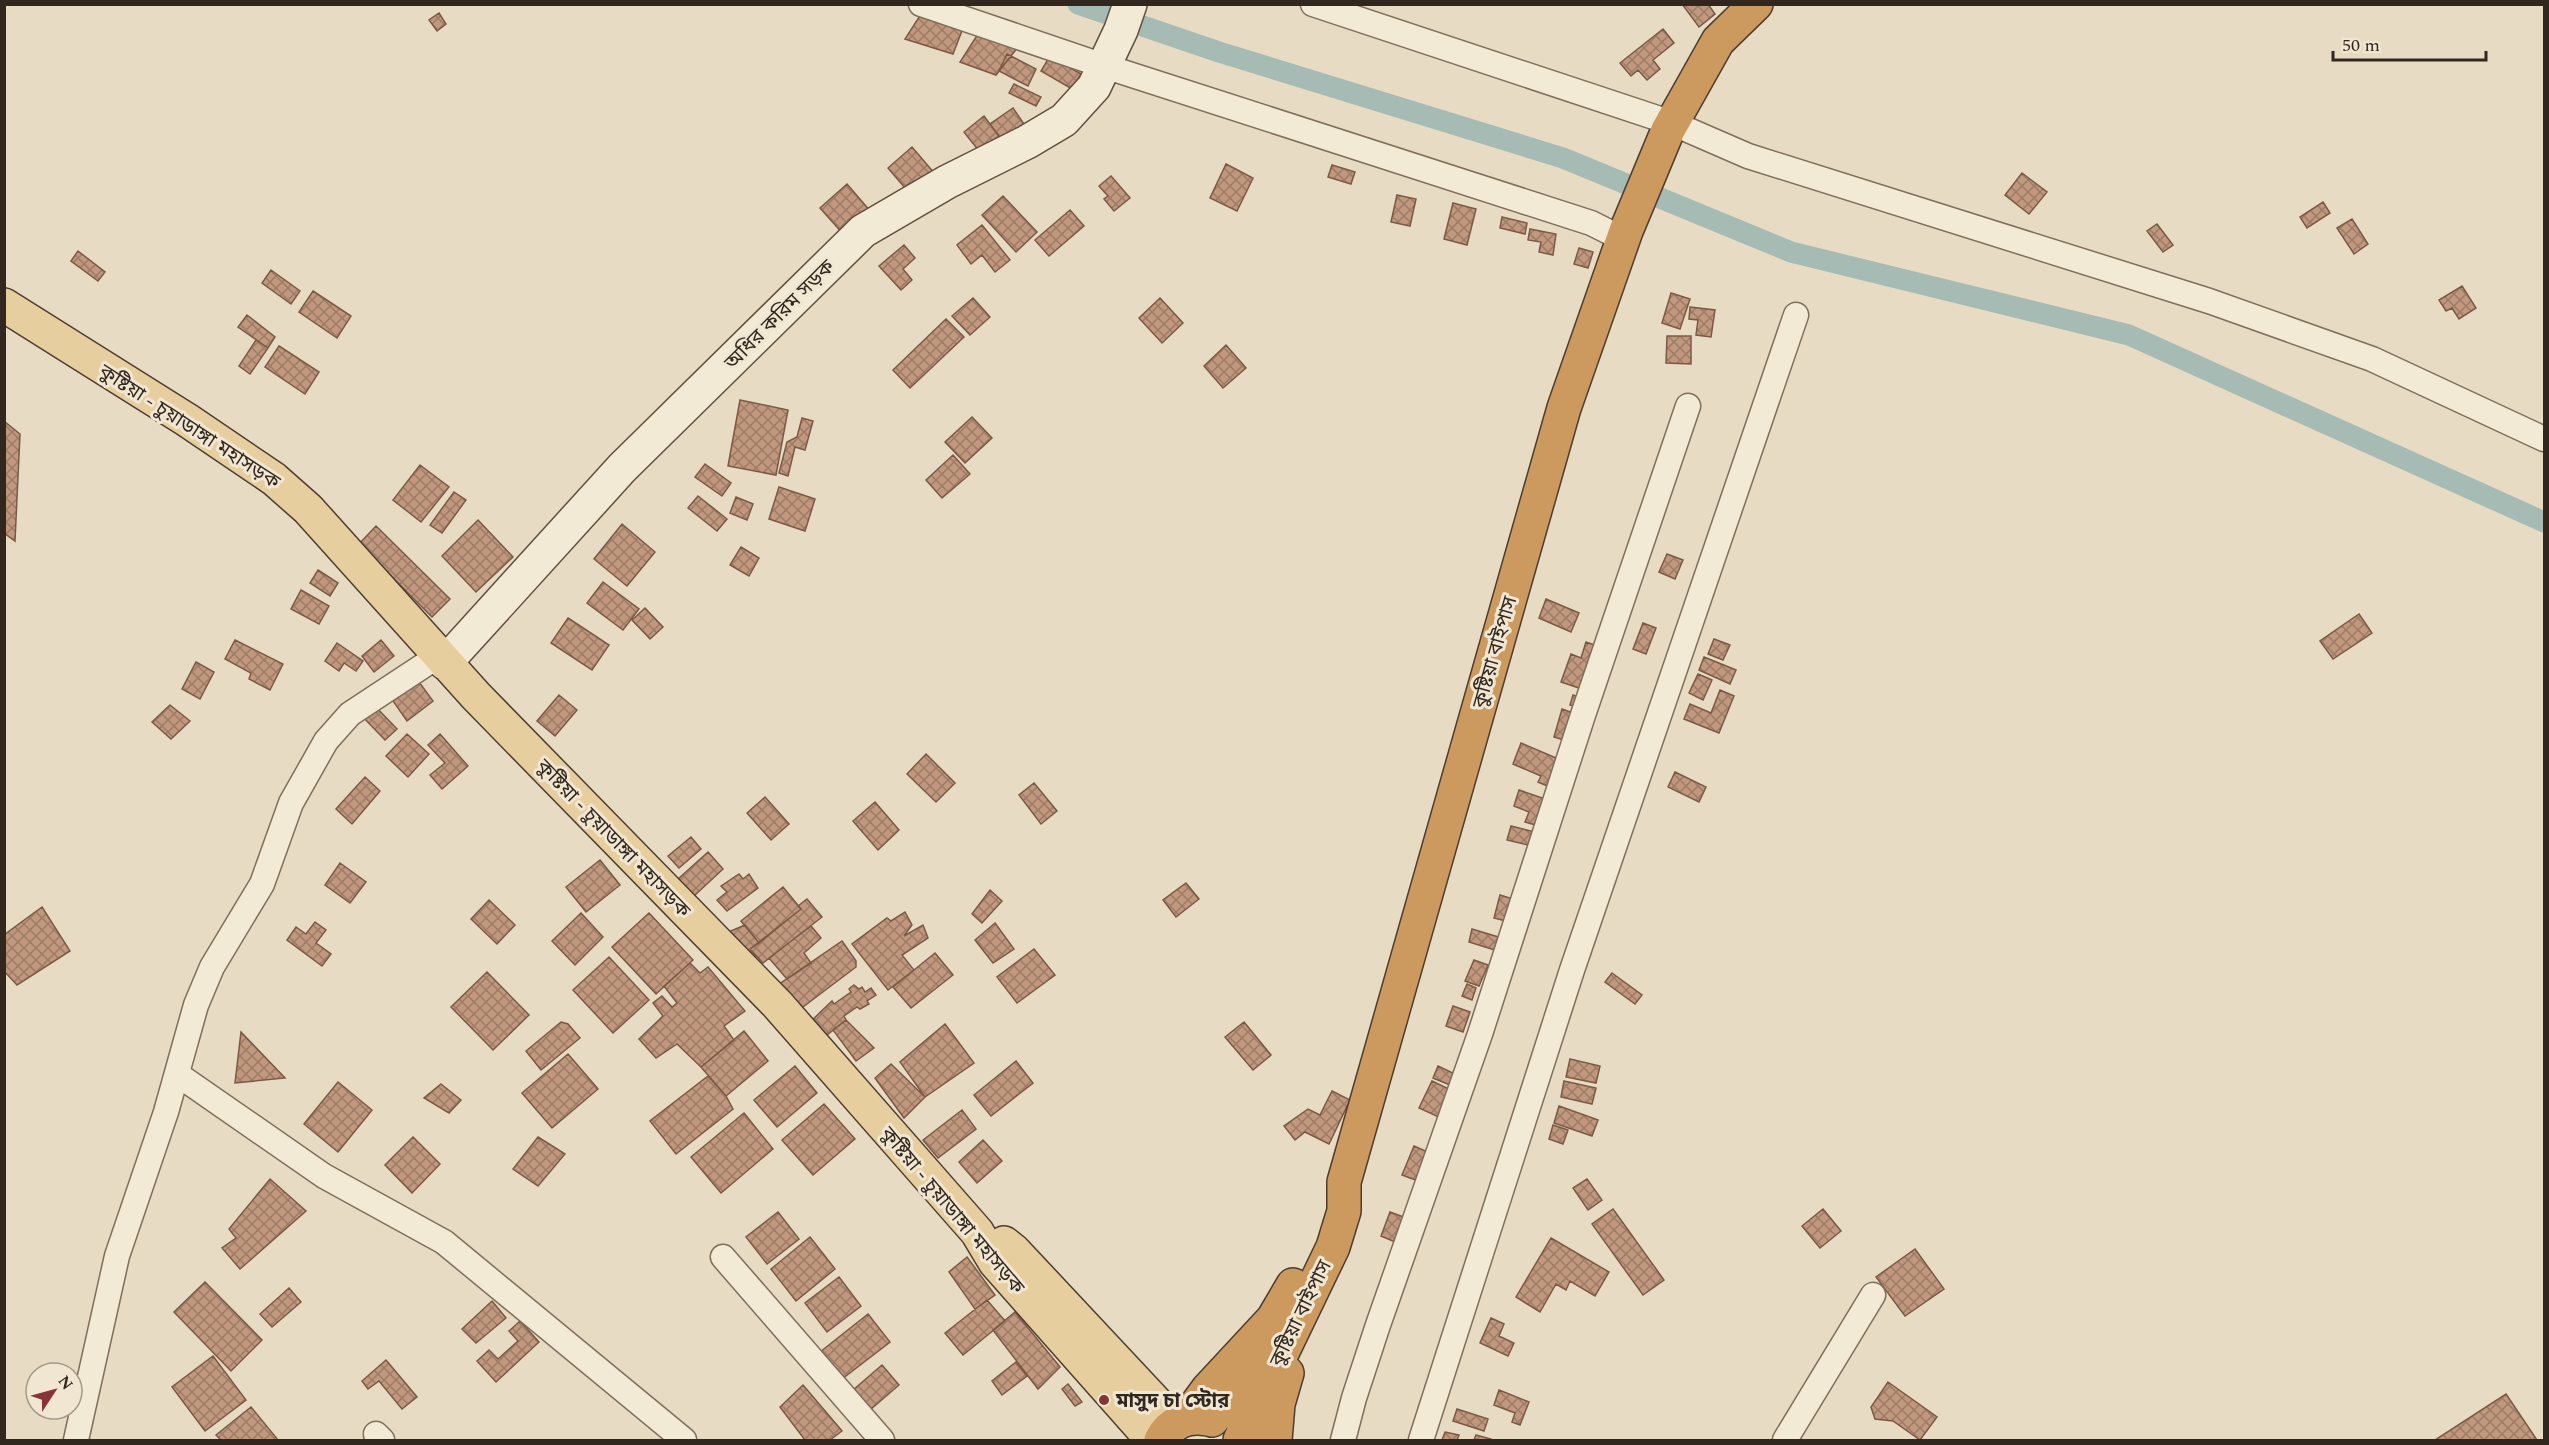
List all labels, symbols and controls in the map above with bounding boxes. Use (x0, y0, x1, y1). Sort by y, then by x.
scale bar (2333, 24, 2486, 62)
text: 50 m (2342, 32, 2380, 59)
street label: অধির করিম সড়ক (717, 252, 842, 377)
street label: কুষ্টিয়া - চুয়াডাঙ্গা মহাসড়ক (92, 356, 287, 497)
street label: কুষ্টিয়া বাইপাস (1464, 592, 1525, 713)
street label: কুষ্টিয়া - চুয়াডাঙ্গা মহাসড়ক (529, 752, 698, 926)
street label: কুষ্টিয়া - চুয়াডাঙ্গা মহাসড়ক (872, 1120, 1032, 1302)
street label: কুষ্টিয়া বাইপাস (1262, 1255, 1340, 1373)
north arrow (24, 1361, 84, 1421)
text: N (52, 1370, 79, 1395)
place label: মাসুদ চা স্টোর (1115, 1386, 1230, 1416)
marker: মাসুদ চা স্টোর (1097, 1393, 1111, 1407)

